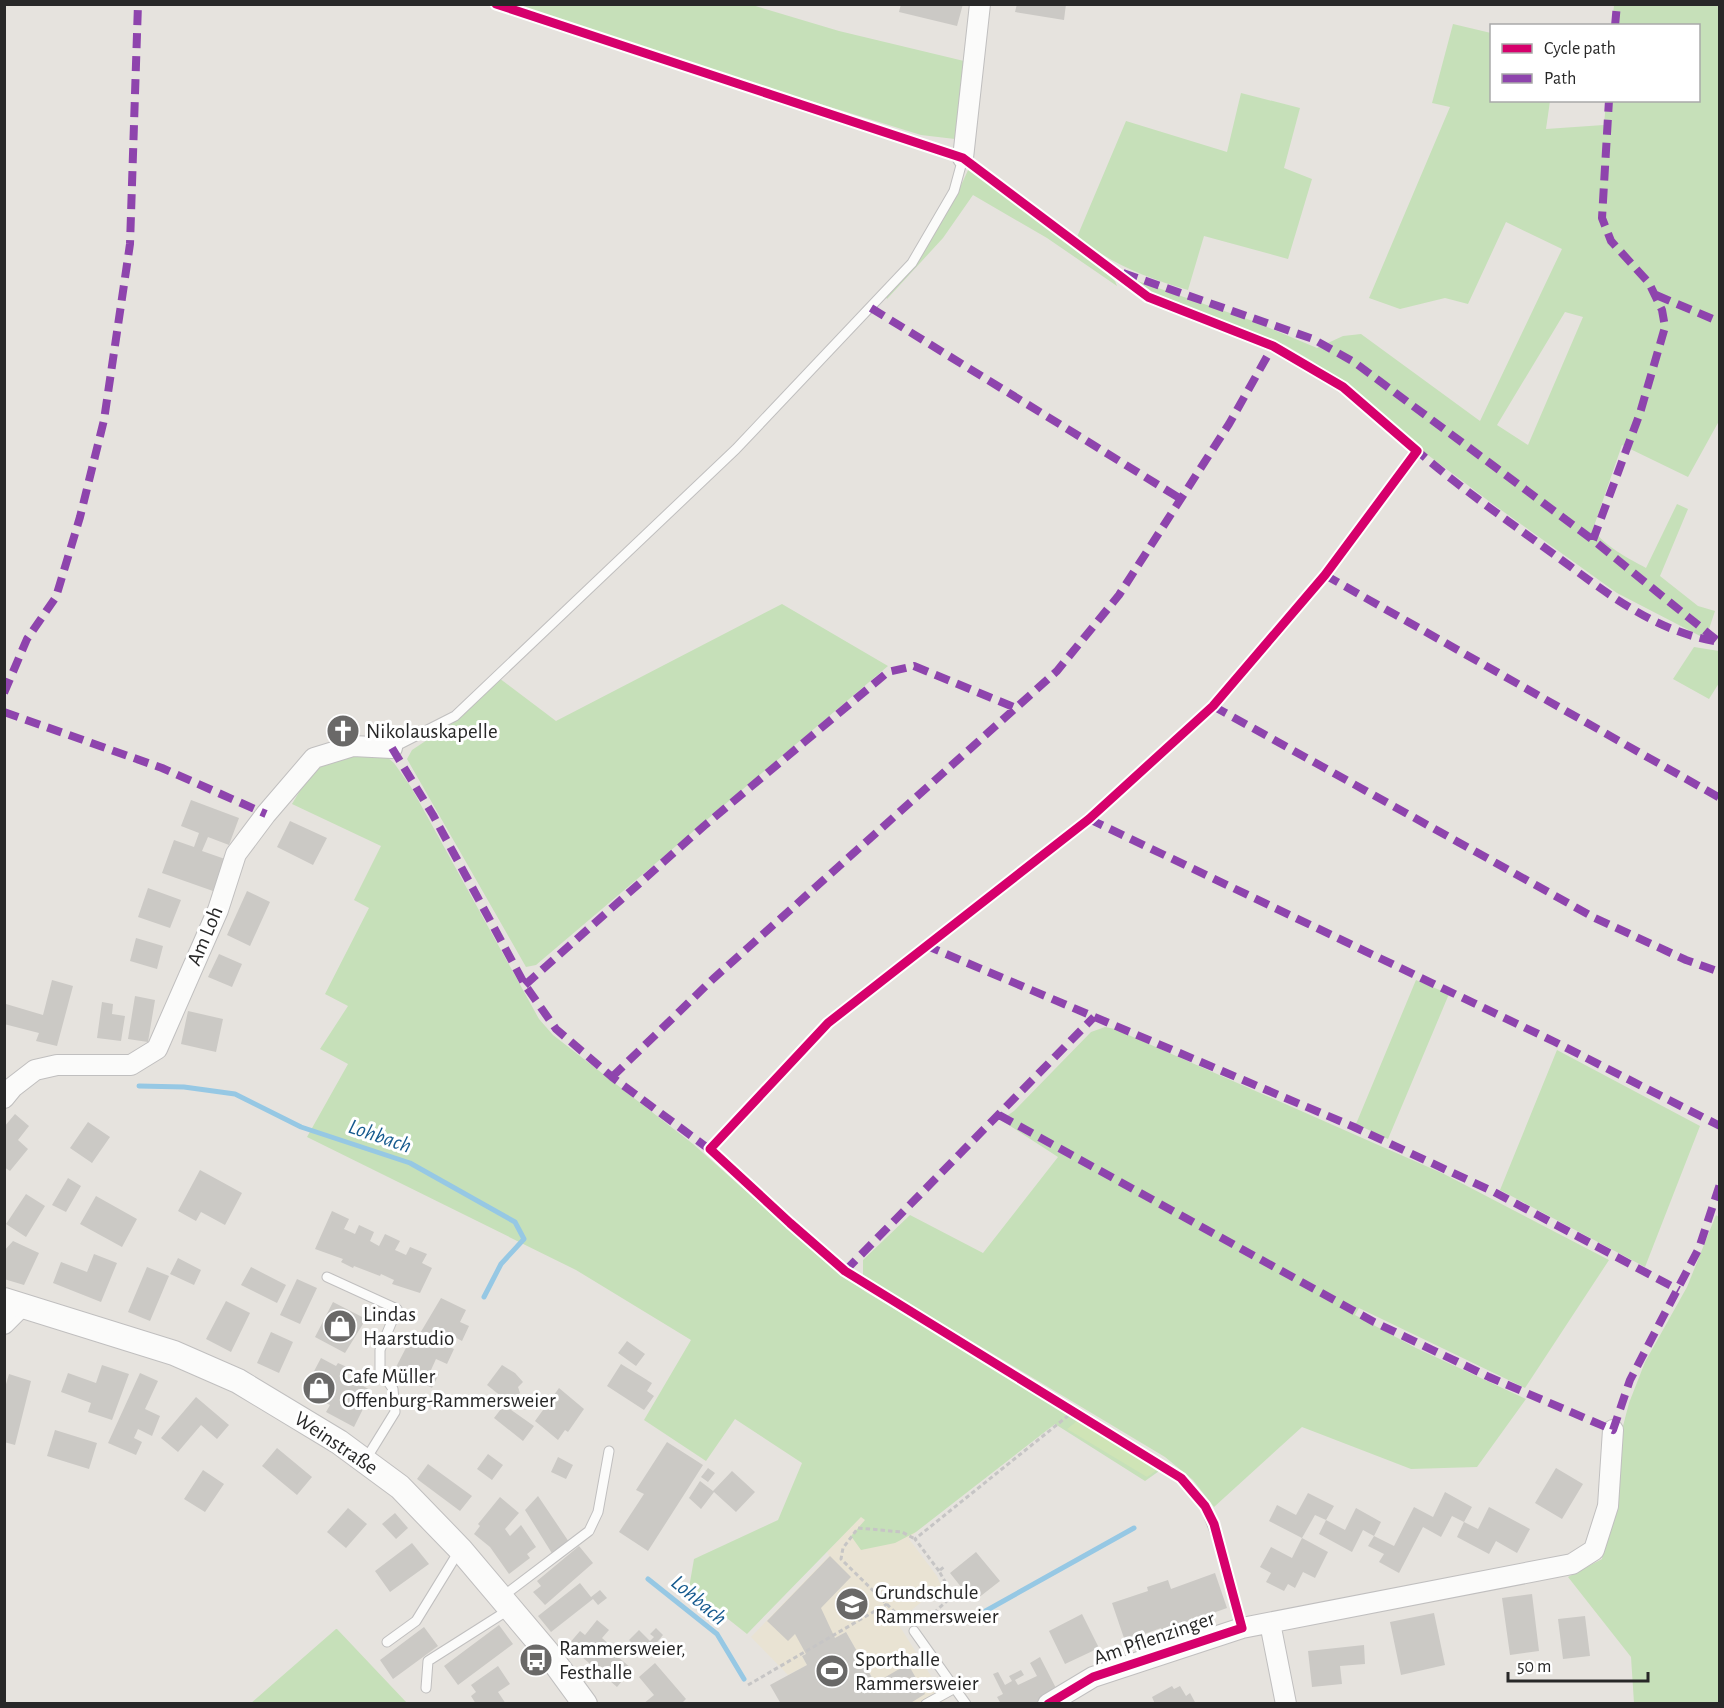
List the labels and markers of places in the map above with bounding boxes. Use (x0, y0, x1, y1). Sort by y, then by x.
church icon: Nikolauskapelle (325, 713, 361, 749)
place label: Nikolauskapelle (366, 721, 498, 742)
place label: Lindas Haarstudio (363, 1304, 454, 1349)
shop icon: Lindas Haarstudio (322, 1308, 358, 1344)
place label: Cafe Müller Offenburg-Rammersweier (342, 1366, 556, 1411)
shop icon: Cafe Müller Offenburg-Rammersweier (301, 1370, 337, 1406)
place label: Grundschule Rammersweier (875, 1582, 999, 1627)
school or university icon: Grundschule Rammersweier (834, 1586, 870, 1622)
place label: Rammersweier, Festhalle (559, 1638, 685, 1683)
bus stop icon: Rammersweier, Festhalle (518, 1642, 554, 1678)
place label: Sporthalle Rammersweier (855, 1649, 979, 1694)
sports icon: Sporthalle Rammersweier (814, 1653, 850, 1689)

